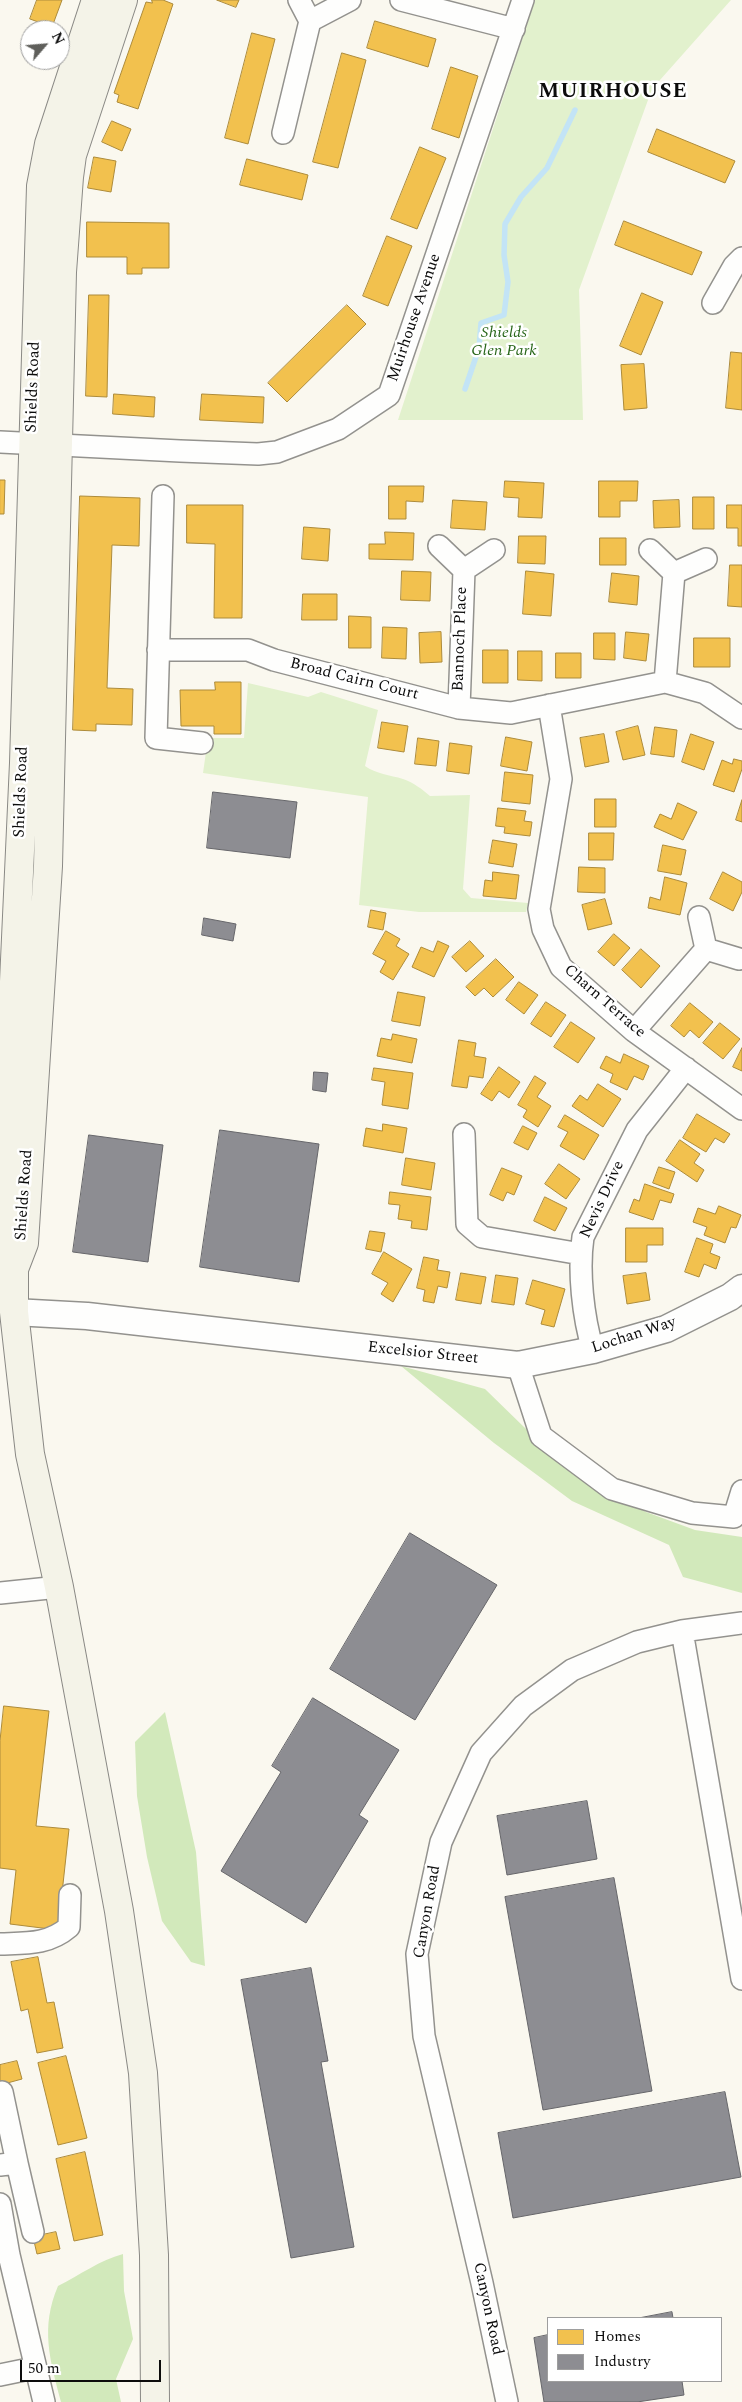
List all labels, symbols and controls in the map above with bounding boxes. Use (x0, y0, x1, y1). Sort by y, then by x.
north arrow (20, 20, 70, 70)
text: N (46, 29, 70, 48)
district label: MUIRHOUSE (537, 80, 689, 106)
street label: Muirhouse Avenue (384, 251, 446, 385)
park label: Shields Glen Park (471, 324, 537, 362)
street label: Shields Road (23, 341, 45, 433)
street label: Bannoch Place (450, 586, 472, 692)
street label: Broad Cairn Court (288, 655, 420, 705)
street label: Shields Road (11, 746, 33, 838)
street label: Charn Terrace (559, 961, 649, 1043)
street label: Shields Road (12, 1149, 38, 1241)
street label: Nevis Drive (577, 1158, 629, 1242)
street label: Lochan Way (589, 1313, 679, 1359)
street label: Excelsior Street (367, 1339, 479, 1369)
street label: Canyon Road (410, 1864, 446, 1960)
street label: Canyon Road (468, 2261, 506, 2357)
legend (547, 2317, 722, 2382)
text: Homes (594, 2325, 641, 2348)
scale bar (22, 2350, 164, 2382)
text: Industry (594, 2350, 650, 2373)
text: 50 m (28, 2357, 60, 2380)

